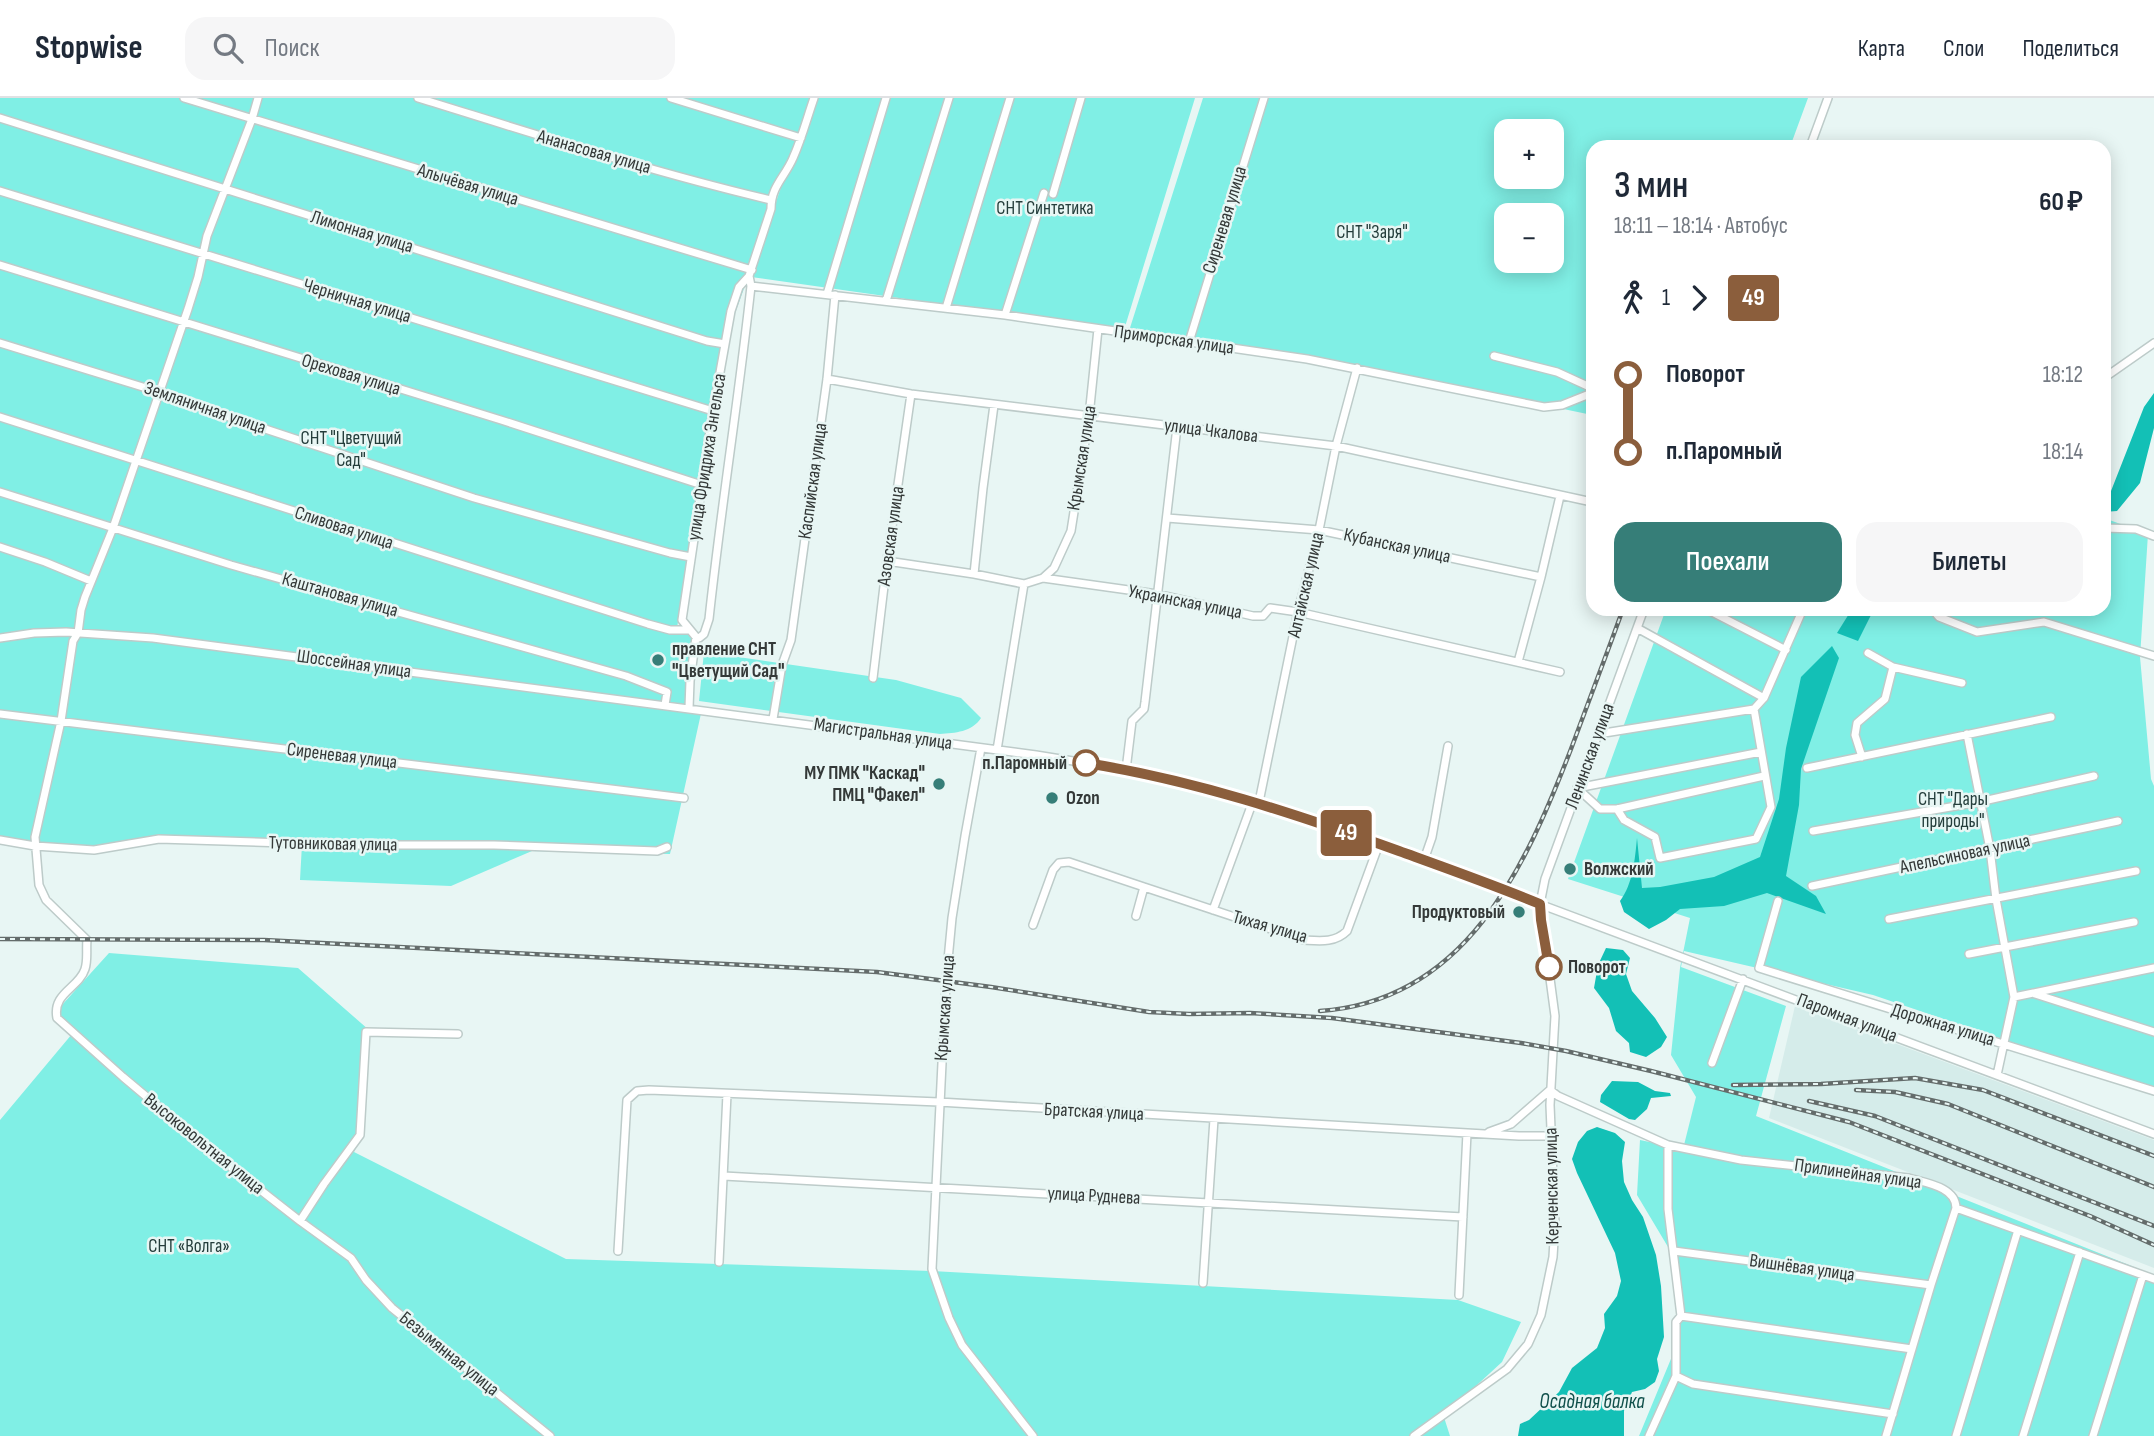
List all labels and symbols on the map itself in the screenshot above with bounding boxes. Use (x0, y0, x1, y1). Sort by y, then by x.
street label: Ананасовая улица (534, 125, 653, 179)
street label: Алычёвая улица (414, 158, 521, 211)
street label: Сиреневая улица (1198, 164, 1252, 276)
park label: СНТ Синтетика (996, 197, 1094, 220)
street label: Лимонная улица (308, 206, 416, 258)
park label: СНТ "Заря" (1336, 221, 1408, 244)
street label: Черничная улица (300, 274, 414, 328)
street label: Приморская улица (1113, 320, 1235, 360)
street label: Ореховая улица (299, 349, 403, 401)
street label: улица Фридриха Энгельса (682, 372, 732, 542)
street label: Земляничная улица (141, 376, 269, 440)
street label: Крымская улица (1062, 404, 1102, 512)
street label: улица Чкалова (1163, 414, 1259, 448)
street label: Каспийская улица (793, 421, 833, 541)
park label: СНТ "Цветущий Сад" (301, 427, 401, 472)
street label: Азовская улица (872, 485, 909, 588)
street label: Сливовая улица (292, 501, 396, 555)
street label: Кубанская улица (1341, 523, 1453, 569)
street label: Алтайская улица (1282, 530, 1329, 641)
street label: Каштановая улица (279, 567, 401, 623)
street label: Украинская улица (1126, 580, 1244, 624)
place label: правление СНТ "Цветущий Сад" (672, 638, 784, 683)
street label: Шоссейная улица (295, 645, 413, 683)
marker: правление СНТ "Цветущий Сад" (650, 652, 666, 668)
street label: Ленинская улица (1560, 700, 1620, 812)
street label: Магистральная улица (812, 713, 954, 755)
street label: Сиреневая улица (286, 738, 398, 774)
marker: п.Паромный (1073, 750, 1099, 776)
place label: п.Паромный (982, 752, 1067, 775)
place label: МУ ПМК "Каскад" ПМЦ "Факел" (804, 762, 925, 807)
marker: МУ ПМК "Каскад" ПМЦ "Факел" (931, 776, 947, 792)
place label: Ozon (1066, 787, 1100, 810)
park label: СНТ "Дары природы" (1918, 788, 1988, 833)
marker: Ozon (1044, 790, 1060, 806)
line badge: 49 (1314, 810, 1378, 856)
street label: Апельсиновая улица (1897, 829, 2032, 879)
street label: Тутовниковая улица (268, 831, 398, 857)
place label: Волжский (1584, 858, 1654, 881)
marker: Волжский (1562, 861, 1578, 877)
place label: Продуктовый (1412, 901, 1505, 924)
marker: Продуктовый (1511, 904, 1527, 920)
street label: Тихая улица (1230, 905, 1310, 949)
street label: Крымская улица (930, 954, 960, 1062)
marker: Поворот (1536, 954, 1562, 980)
place label: Поворот (1568, 956, 1626, 979)
street label: Паромная улица (1794, 988, 1900, 1048)
street label: Дорожная улица (1889, 998, 1997, 1052)
street label: Высоковольтная улица (139, 1088, 269, 1200)
street label: Братская улица (1044, 1098, 1144, 1126)
street label: Керченская улица (1539, 1127, 1565, 1245)
street label: Прилинейная улица (1793, 1154, 1923, 1194)
street label: улица Руднева (1047, 1182, 1141, 1210)
park label: СНТ «Волга» (148, 1235, 230, 1258)
street label: Вишнёвая улица (1748, 1249, 1856, 1287)
street label: Безымянная улица (394, 1307, 504, 1401)
water label: Осадная балка (1539, 1389, 1645, 1414)

